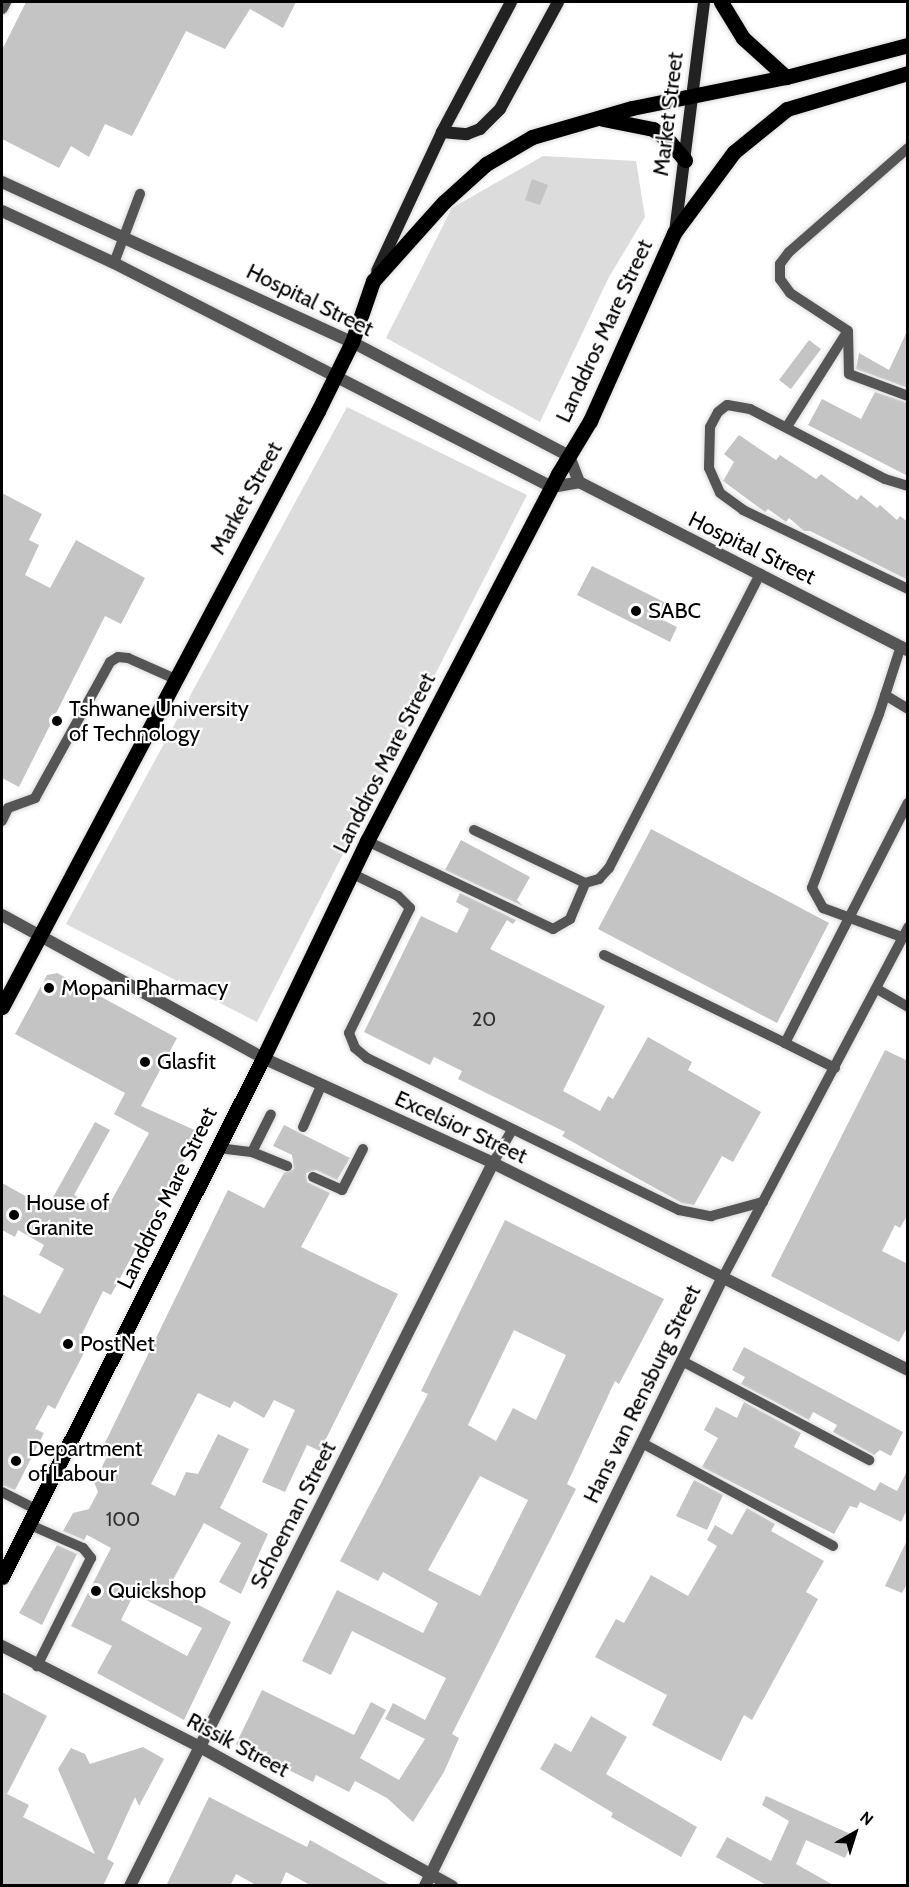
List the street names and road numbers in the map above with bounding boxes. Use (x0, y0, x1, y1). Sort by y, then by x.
street label: Market Street (647, 50, 689, 178)
street label: Landdros Mare Street (550, 235, 658, 427)
street label: Hospital Street (242, 258, 378, 342)
street label: Market Street (204, 437, 288, 559)
street label: Hospital Street (684, 506, 820, 590)
street label: Landdros Mare Street (327, 668, 441, 858)
street label: Excelsior Street (391, 1085, 531, 1169)
street label: Landdros Mare Street (112, 1103, 222, 1293)
street label: Hans van Rensburg Street (578, 1281, 706, 1507)
street label: Schoeman Street (245, 1437, 341, 1593)
street label: Rissik Street (182, 1707, 294, 1783)

